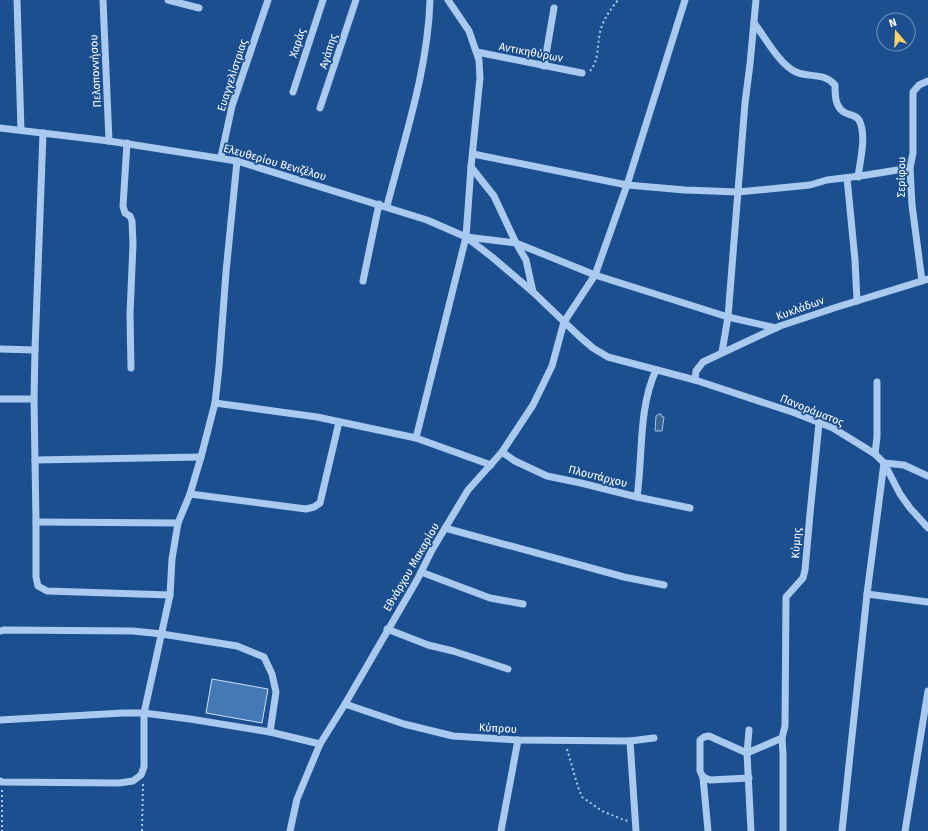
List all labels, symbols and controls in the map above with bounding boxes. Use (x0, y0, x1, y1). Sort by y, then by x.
north arrow (876, 12, 916, 52)
text: N (887, 16, 898, 30)
street label: Χαράς (287, 27, 308, 60)
street label: Αγάπης (317, 32, 340, 70)
street label: Πελοποννήσου (87, 34, 104, 108)
street label: Ευαγγελίστριας (215, 37, 250, 113)
street label: Αντικηθύρων (498, 40, 565, 65)
street label: Ελευθερίου Βενιζέλου (222, 142, 328, 183)
street label: Σερίφου (895, 156, 908, 198)
street label: Κυκλάδων (774, 294, 827, 323)
street label: Πανοράματος (778, 392, 846, 429)
street label: Πλουτάρχου (567, 463, 629, 490)
street label: Εθνάρχου Μακαρίου (381, 521, 442, 614)
street label: Κύμης (789, 527, 804, 559)
street label: Κύπρου (479, 721, 517, 736)

